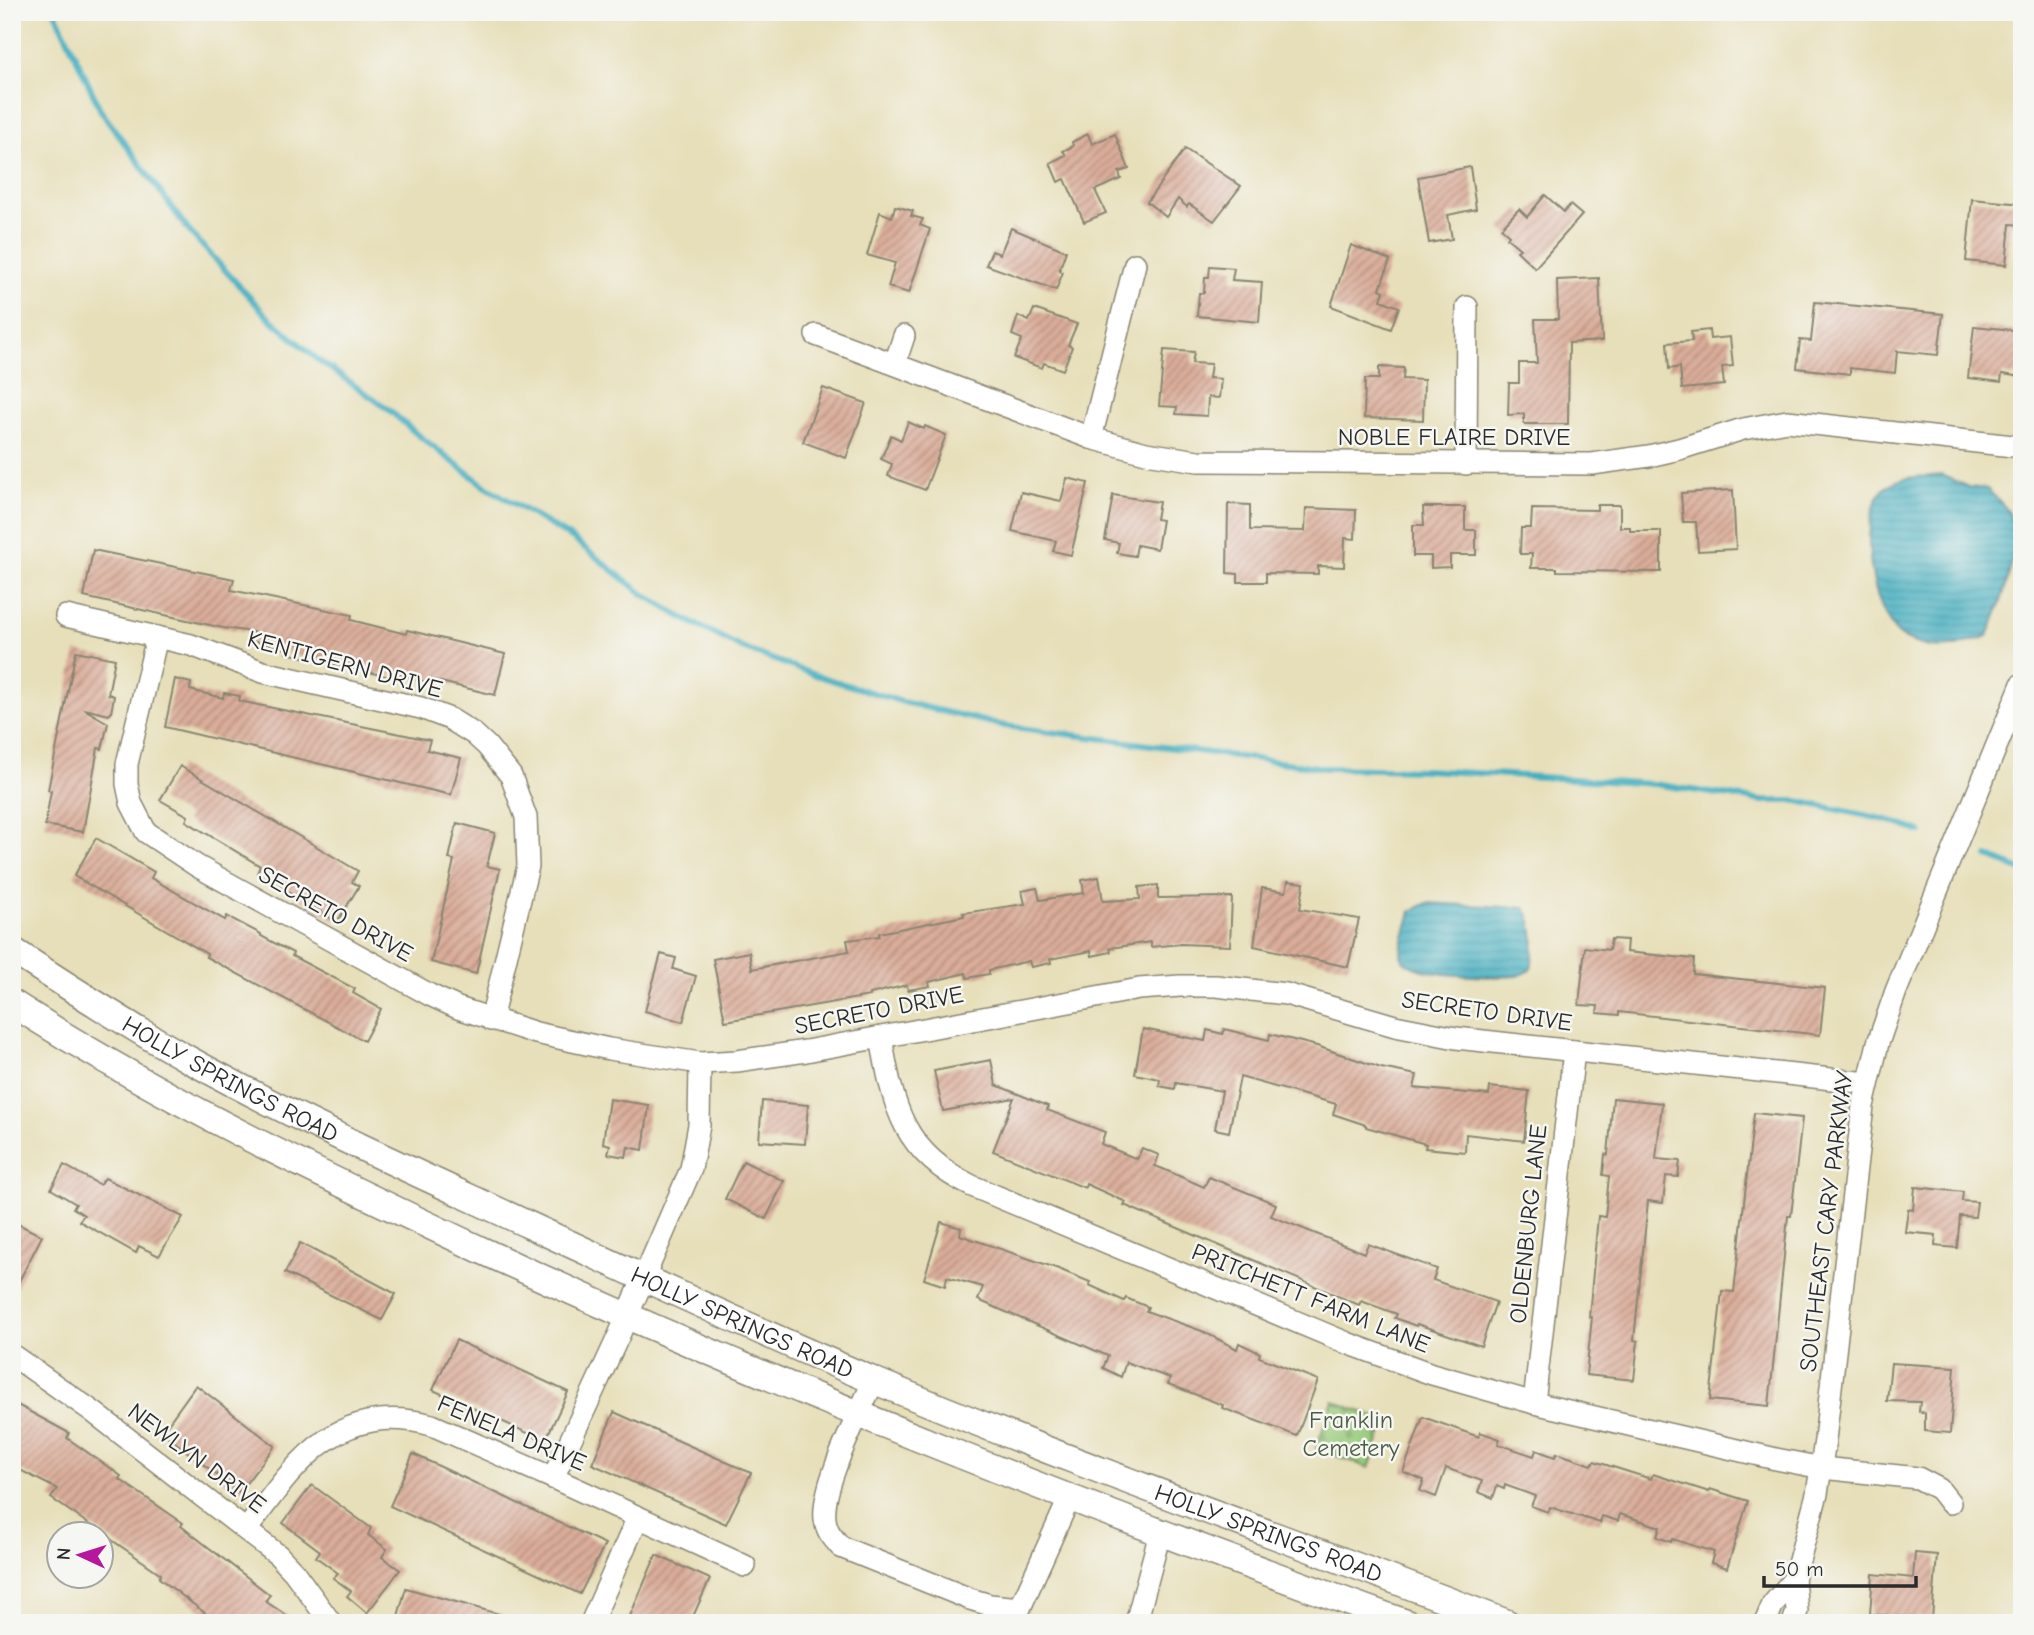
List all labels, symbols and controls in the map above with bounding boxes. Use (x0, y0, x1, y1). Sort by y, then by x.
street label: NOBLE FLAIRE DRIVE (1338, 423, 1570, 451)
street label: KENTIGERN DRIVE (244, 624, 446, 704)
street label: SECRETO DRIVE (254, 860, 418, 968)
street label: SECRETO DRIVE (792, 980, 966, 1040)
street label: SECRETO DRIVE (1400, 985, 1574, 1037)
street label: HOLLY SPRINGS ROAD (117, 1010, 343, 1148)
street label: SOUTHEAST CARY PARKWAY (1794, 1068, 1858, 1373)
street label: OLDENBURG LANE (1504, 1123, 1552, 1325)
street label: PRITCHETT FARM LANE (1188, 1237, 1434, 1359)
street label: HOLLY SPRINGS ROAD (627, 1260, 858, 1384)
street label: FENELA DRIVE (433, 1389, 591, 1477)
street label: NEWLYN DRIVE (123, 1397, 271, 1519)
park label: Franklin Cemetery (1302, 1406, 1400, 1462)
street label: HOLLY SPRINGS ROAD (1151, 1478, 1386, 1588)
north arrow (46, 1520, 116, 1590)
scale bar (1764, 1544, 1917, 1588)
text: N (53, 1547, 75, 1561)
text: 50 m (1775, 1557, 1824, 1581)

